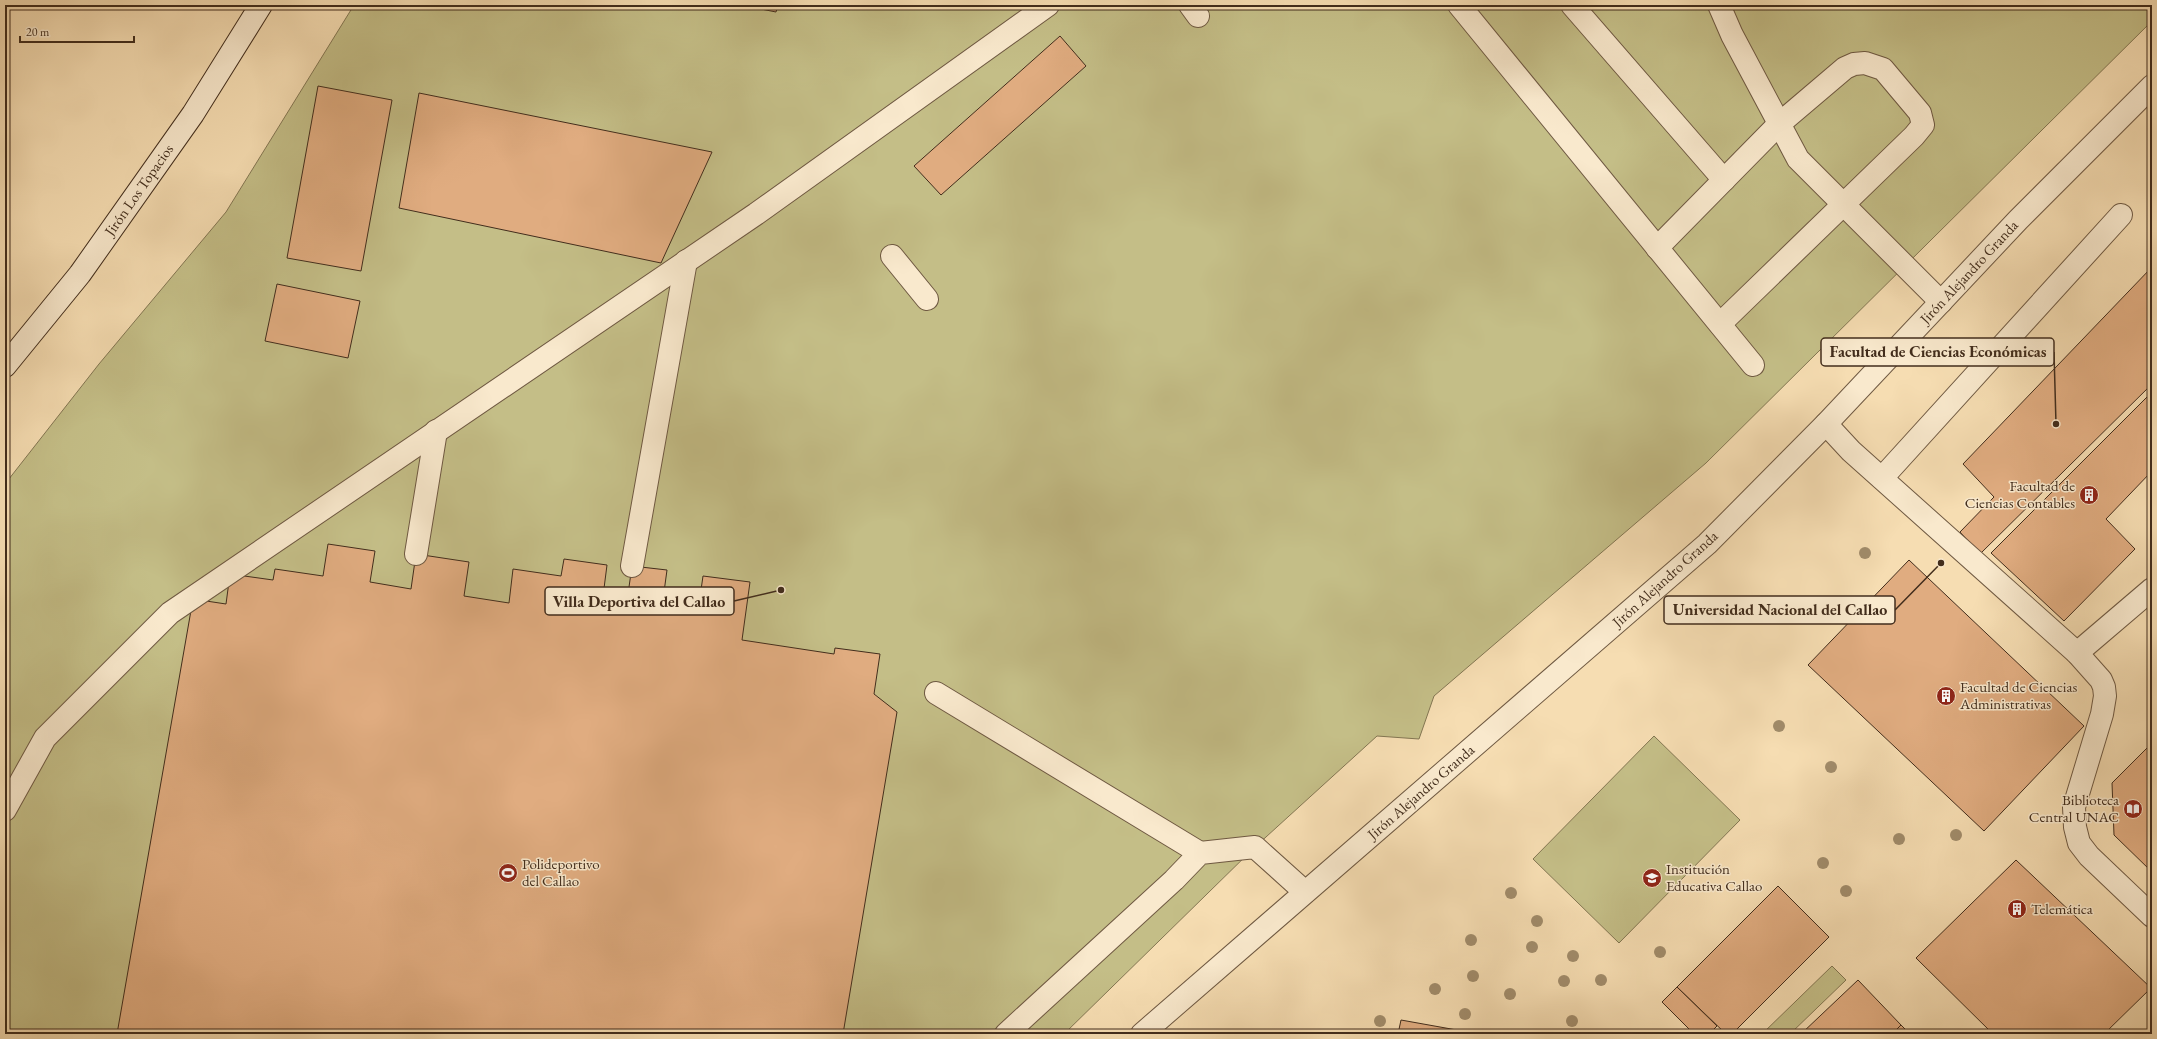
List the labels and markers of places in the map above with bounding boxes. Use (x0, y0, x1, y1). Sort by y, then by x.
callout: Facultad de Ciencias Económicas (1821, 338, 2054, 366)
place label: Facultad de Ciencias Contables (1965, 476, 2075, 512)
building icon: Facultad de Ciencias Contables (2078, 484, 2100, 506)
callout: Villa Deportiva del Callao (545, 587, 734, 615)
callout: Universidad Nacional del Callao (1664, 596, 1895, 624)
place label: Facultad de Ciencias Administrativas (1959, 677, 2077, 713)
building icon: Facultad de Ciencias Administrativas (1935, 685, 1957, 707)
place label: Biblioteca Central UNAC (2029, 790, 2119, 826)
library icon: Biblioteca Central UNAC (2122, 798, 2144, 820)
place label: Polideportivo del Callao (522, 854, 600, 890)
place label: Institución Educativa Callao (1666, 859, 1762, 895)
sports icon: Polideportivo del Callao (497, 862, 519, 884)
school or university icon: Institución Educativa Callao (1641, 867, 1663, 889)
building icon: Telemática (2006, 898, 2028, 920)
place label: Telemática (2031, 899, 2093, 918)

